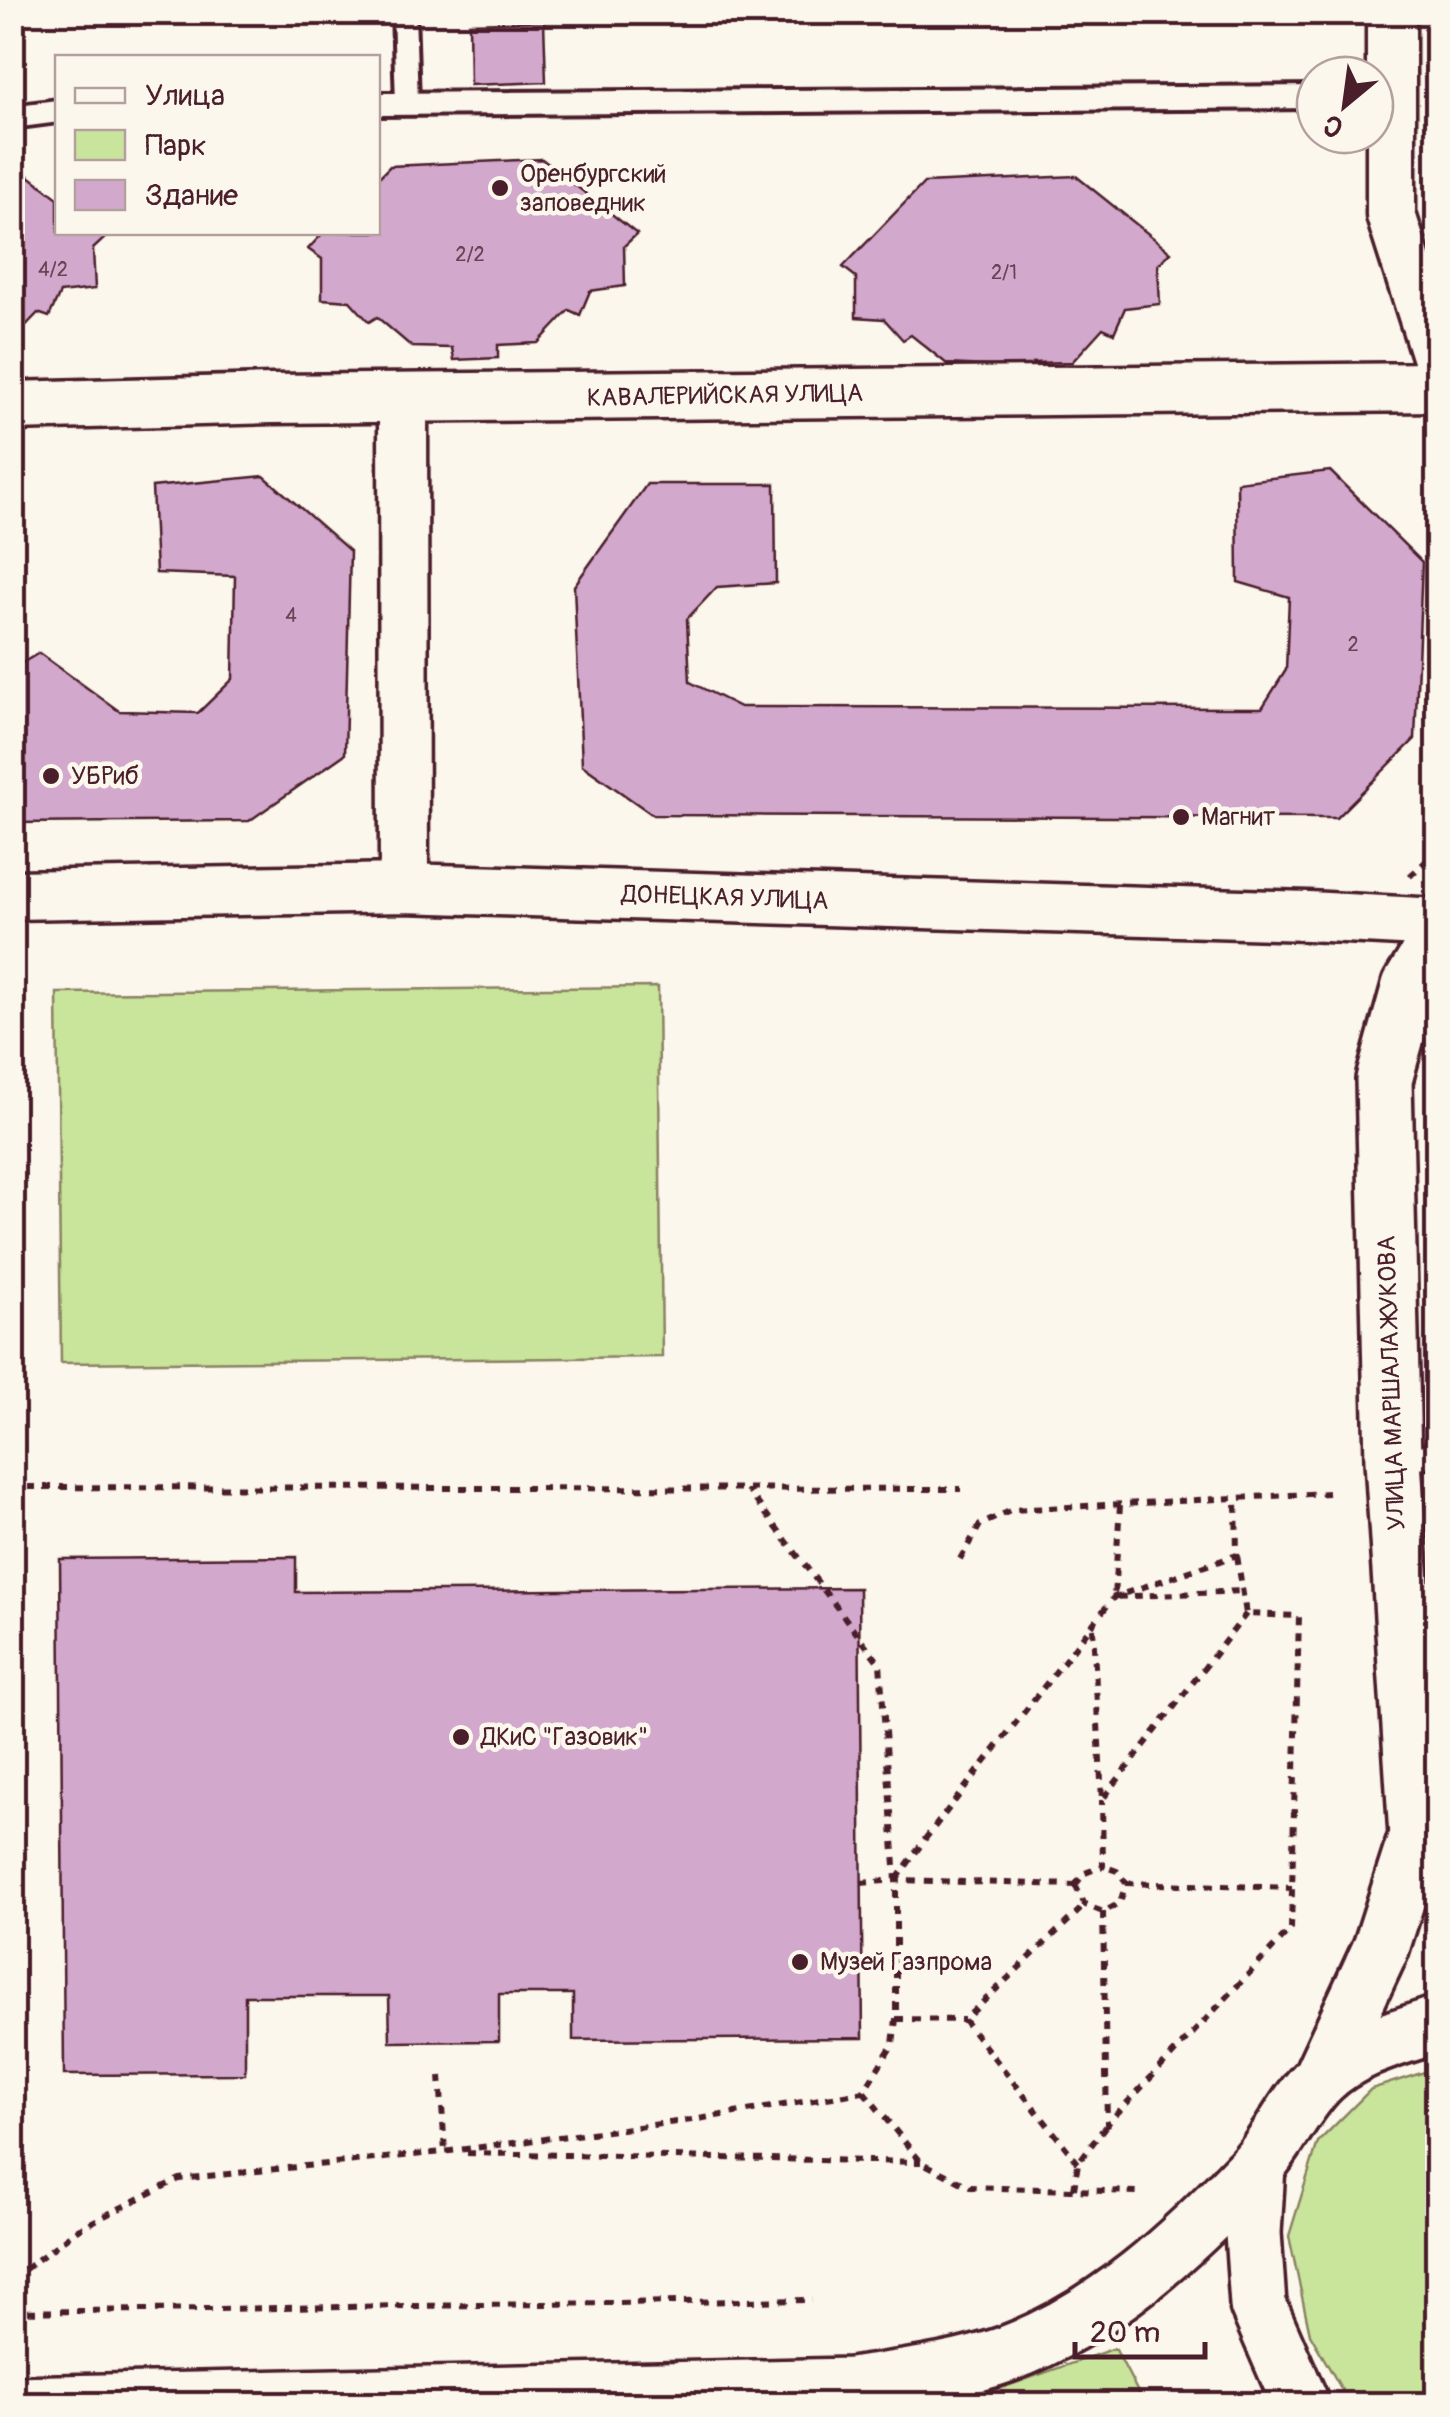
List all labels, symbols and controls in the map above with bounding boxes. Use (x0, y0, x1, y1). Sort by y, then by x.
legend (55, 55, 380, 235)
north arrow (1295, 55, 1395, 155)
text: Улица (145, 77, 225, 114)
text: С (1318, 106, 1350, 145)
text: Парк (145, 127, 207, 164)
place label: Оренбургский заповедник (520, 159, 667, 219)
text: Здание (145, 177, 238, 214)
marker: Оренбургский заповедник (489, 177, 511, 199)
house number: 2/2 (455, 242, 485, 267)
house number: 4/2 (38, 257, 68, 282)
house number: 2/1 (991, 260, 1017, 285)
street label: КАВАЛЕРИЙСКАЯ УЛИЦА (587, 378, 863, 414)
house number: 4 (285, 603, 297, 628)
house number: 2 (1347, 632, 1359, 657)
place label: УБРиб (71, 761, 139, 792)
marker: УБРиб (40, 765, 62, 787)
place label: Магнит (1201, 802, 1276, 833)
marker: Магнит (1170, 806, 1192, 828)
street label: ДОНЕЦКАЯ УЛИЦА (620, 879, 829, 917)
street label: УЛИЦА МАРШАЛА ЖУКОВА (1371, 1235, 1413, 1531)
place label: ДКиC "Газовик" (480, 1722, 648, 1753)
marker: ДКиC "Газовик" (450, 1726, 472, 1748)
place label: Музей Газпрома (820, 1947, 992, 1978)
marker: Музей Газпрома (789, 1951, 811, 1973)
scale bar (1075, 2297, 1205, 2359)
text: 20 m (1090, 2314, 1160, 2351)

